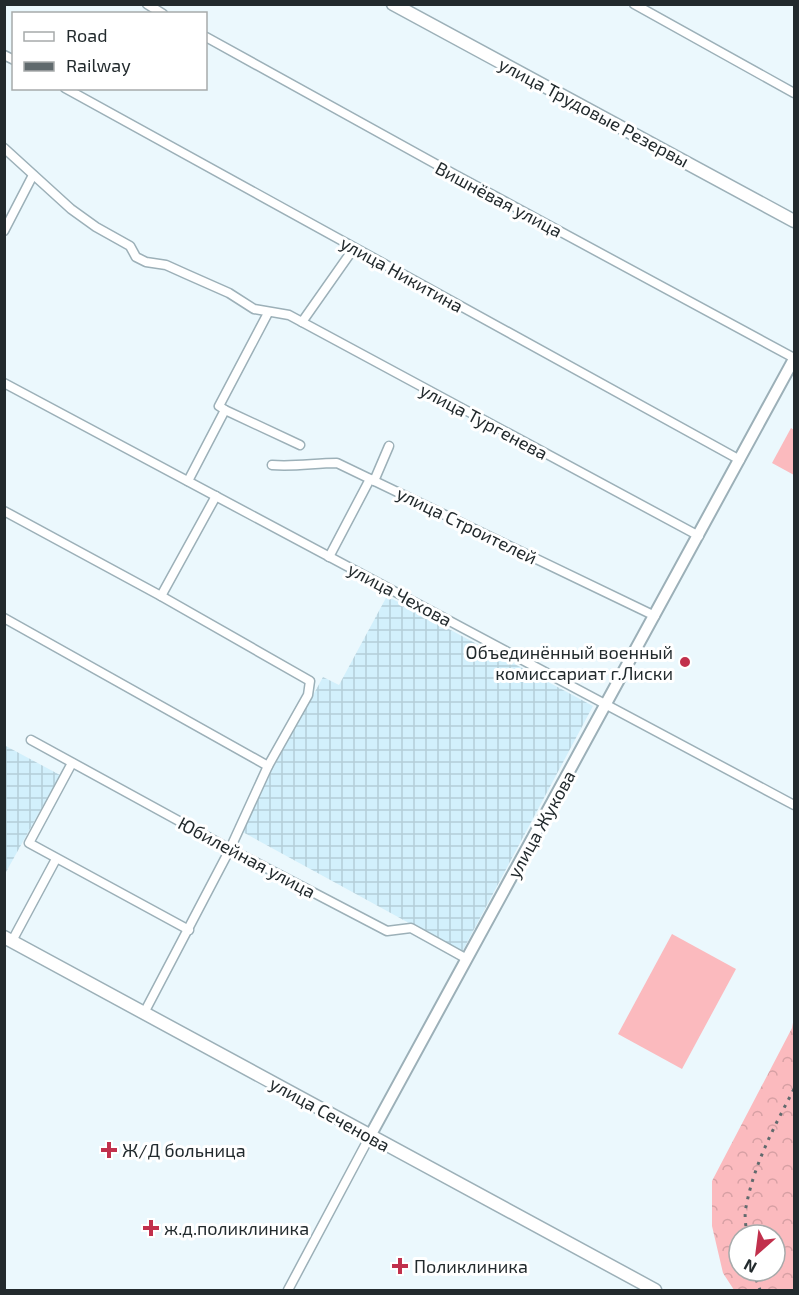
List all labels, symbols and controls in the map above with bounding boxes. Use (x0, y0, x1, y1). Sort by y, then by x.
legend (12, 12, 207, 90)
text: Road (66, 24, 107, 46)
street label: улица Трудовые Резервы (495, 52, 693, 172)
text: Railway (66, 54, 131, 76)
street label: Вишнёвая улица (432, 156, 566, 242)
street label: улица Никитина (337, 231, 467, 317)
street label: улица Тургенева (416, 378, 552, 464)
street label: улица Строителей (393, 481, 541, 569)
street label: улица Чехова (344, 557, 456, 631)
place label: Объединённый военный комиссариат г.Лиски (465, 641, 673, 684)
marker: Объединённый военный комиссариат г.Лиски (678, 655, 692, 669)
street label: улица Жукова (502, 766, 580, 882)
street label: Юбилейная улица (175, 811, 319, 903)
street label: улица Сеченова (266, 1072, 394, 1156)
place label: Ж/Д больница (122, 1139, 246, 1161)
marker: Ж/Д больница (100, 1141, 118, 1159)
place label: ж.д.поликлиника (164, 1217, 309, 1239)
marker: ж.д.поликлиника (142, 1219, 160, 1237)
north arrow (727, 1223, 787, 1283)
place label: Поликлиника (414, 1255, 528, 1277)
text: N (740, 1256, 759, 1278)
marker: Поликлиника (391, 1257, 409, 1275)

